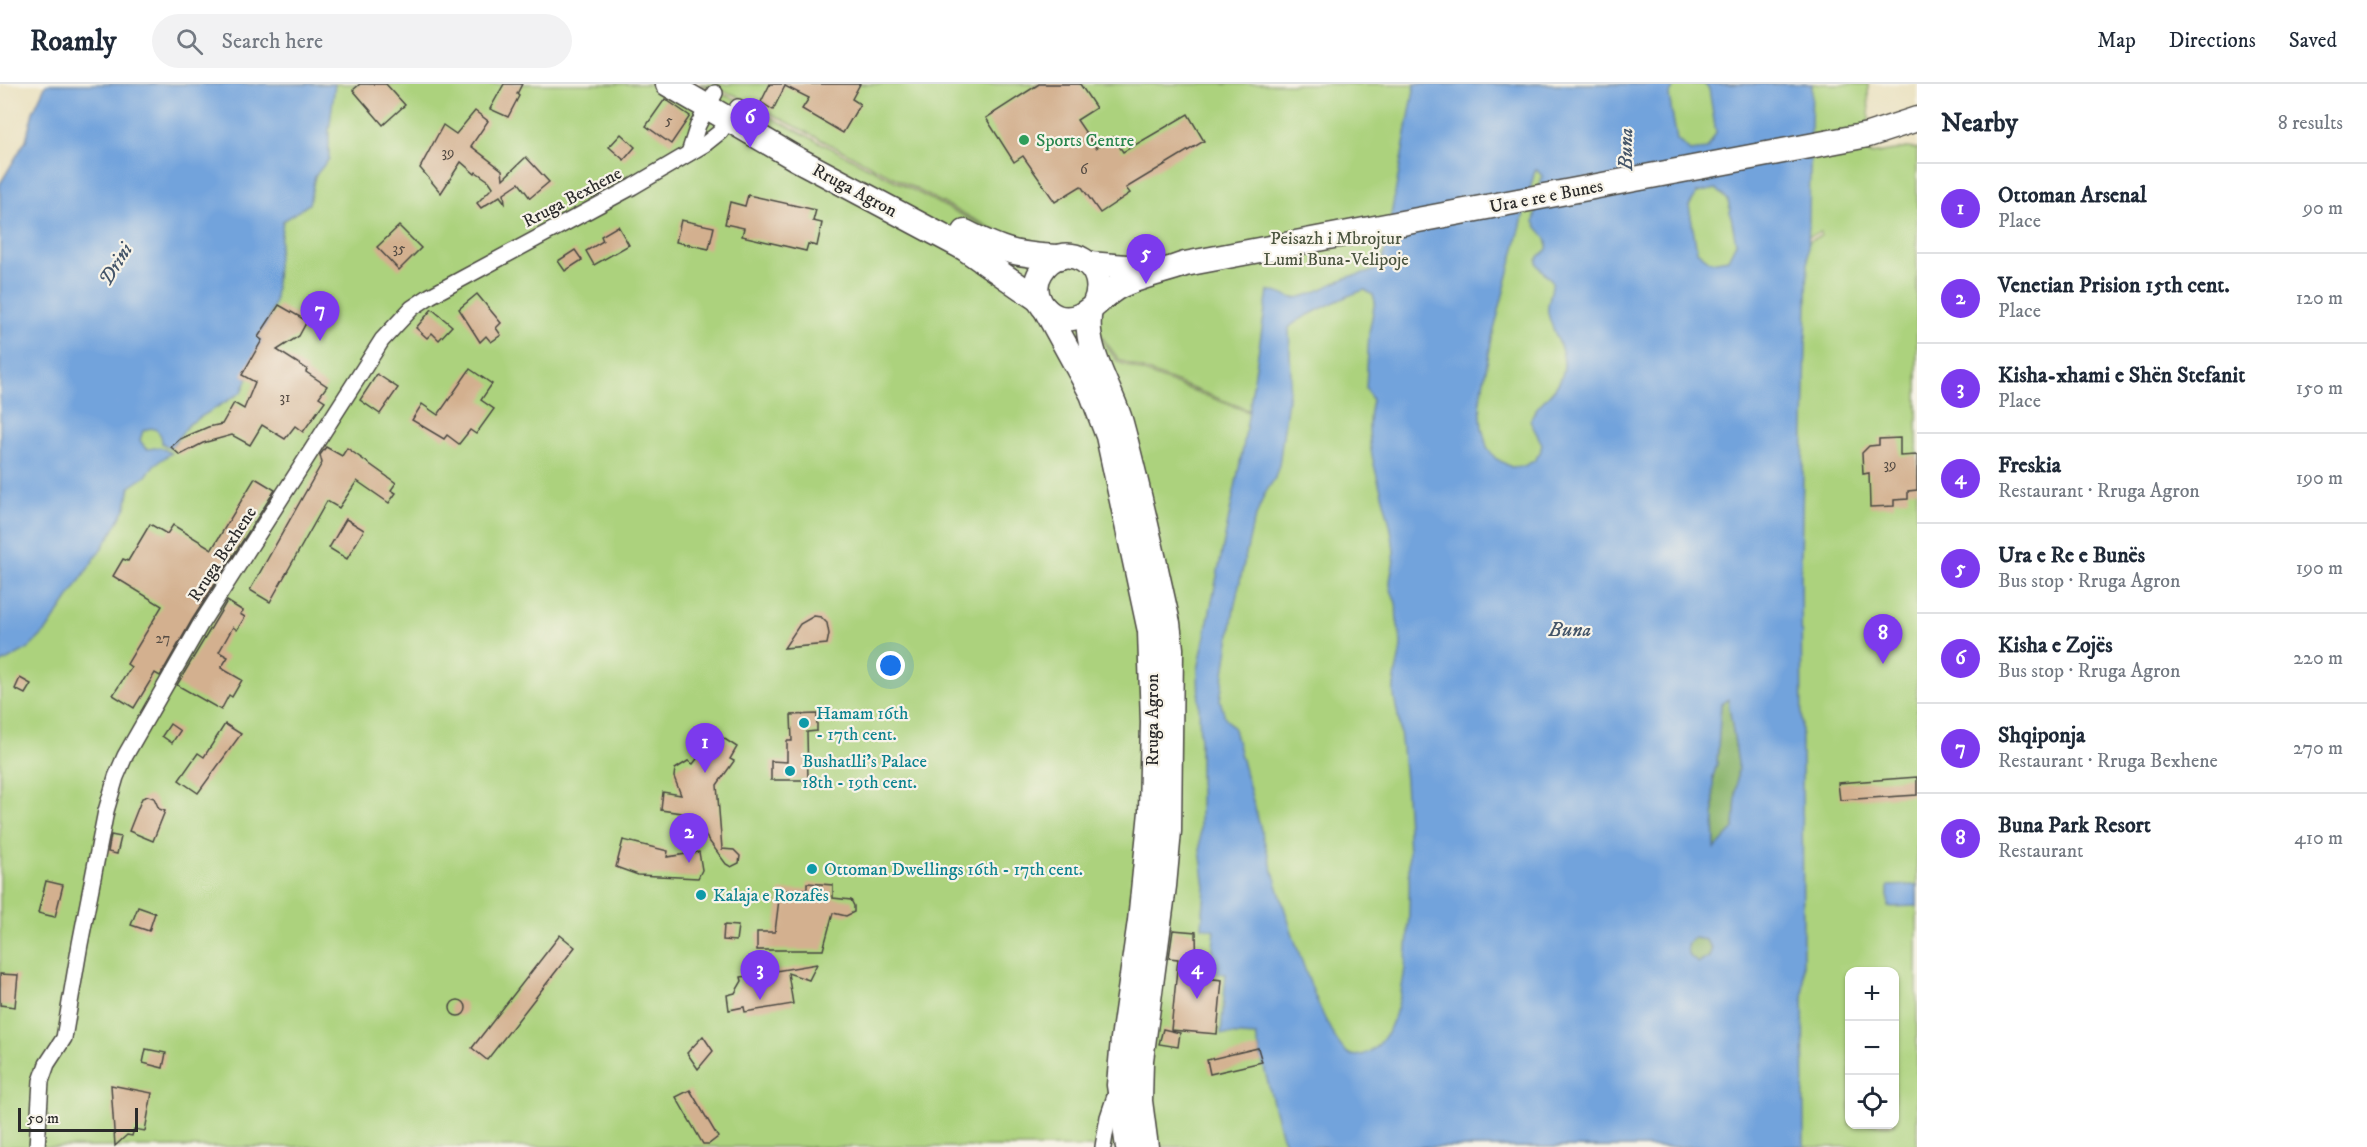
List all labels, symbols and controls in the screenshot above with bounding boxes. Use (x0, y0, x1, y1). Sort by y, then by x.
search box (152, 14, 572, 68)
text: Roamly (30, 24, 116, 59)
icon: search (173, 25, 206, 58)
text: Search here (221, 28, 323, 55)
text: Map (2097, 28, 2136, 54)
text: Directions (2169, 28, 2256, 54)
text: Saved (2289, 28, 2337, 54)
pin: 6 (730, 98, 770, 148)
text: Nearby (1941, 107, 2018, 140)
house number: 5 (665, 111, 673, 130)
text: 8 results (2278, 111, 2343, 136)
water label: Buna (1614, 128, 1639, 171)
place label: Sports Centre (1036, 130, 1134, 152)
marker: Sports Centre (1017, 133, 1031, 147)
house number: 39 (441, 143, 455, 162)
street label: Rruga Agron (808, 159, 901, 223)
house number: 6 (1080, 160, 1089, 179)
street label: Rruga Bexhene (519, 163, 626, 233)
street label: Ura e re e Bunes (1488, 175, 1605, 219)
text: Ottoman Arsenal (1998, 182, 2147, 209)
text: 1 (1957, 196, 1964, 221)
text: 90 m (2303, 196, 2343, 221)
text: Place (1998, 209, 2041, 234)
park label: Peisazh i Mbrojtur Lumi Buna-Velipoje (1263, 228, 1409, 271)
pin: 5 (1126, 234, 1166, 284)
water label: Drini (94, 237, 140, 291)
house number: 35 (392, 239, 406, 258)
text: Venetian Prision 15th cent. (1998, 272, 2230, 299)
text: 2 (1956, 286, 1965, 311)
text: 120 m (2296, 286, 2343, 311)
pin: 7 (300, 292, 340, 341)
text: Place (1998, 299, 2041, 324)
text: Kisha-xhami e Shën Stefanit (1998, 362, 2245, 389)
text: 3 (1957, 376, 1964, 401)
text: 150 m (2296, 376, 2343, 401)
house number: 31 (279, 388, 291, 407)
text: Place (1998, 389, 2041, 414)
text: Freskia (1998, 452, 2061, 479)
house number: 39 (1883, 455, 1897, 474)
text: 4 (1955, 466, 1966, 491)
text: 190 m (2296, 466, 2343, 491)
text: Restaurant · Rruga Agron (1998, 479, 2200, 504)
street label: Rruga Bexhene (184, 503, 262, 606)
text: Ura e Re e Bunës (1998, 542, 2145, 569)
text: 5 (1956, 556, 1965, 581)
text: 190 m (2296, 556, 2343, 581)
text: Bus stop · Rruga Agron (1998, 569, 2181, 594)
pin: 8 (1864, 614, 1902, 664)
water label: Buna (1548, 618, 1591, 643)
house number: 27 (156, 629, 171, 648)
text: Kisha e Zojës (1998, 632, 2113, 659)
text: 6 (1955, 646, 1966, 671)
text: 220 m (2293, 646, 2343, 671)
your location (876, 651, 905, 680)
text: Bus stop · Rruga Agron (1998, 659, 2181, 684)
street label: Rruga Agron (1142, 673, 1164, 766)
place label: Hamam 16th - 17th cent. (816, 703, 909, 746)
marker: Hamam 16th - 17th cent. (797, 716, 811, 730)
text: Shqiponja (1998, 722, 2085, 749)
pin: 1 (686, 724, 724, 773)
text: 7 (1955, 736, 1966, 761)
text: 270 m (2293, 736, 2343, 761)
text: Restaurant · Rruga Bexhene (1998, 749, 2218, 774)
place label: Bushatlli's Palace 18th - 19th cent. (802, 751, 927, 794)
marker: Bushatlli's Palace 18th - 19th cent. (783, 764, 797, 778)
text: Buna Park Resort (1998, 812, 2151, 839)
pin: 2 (670, 814, 708, 863)
text: 8 (1955, 826, 1966, 851)
text: 410 m (2294, 826, 2343, 851)
text: Restaurant (1998, 839, 2083, 864)
place label: Ottoman Dwellings 16th - 17th cent. (824, 859, 1083, 881)
marker: Ottoman Dwellings 16th - 17th cent. (805, 862, 819, 876)
place label: Kalaja e Rozafës (713, 885, 829, 907)
marker: Kalaja e Rozafës (694, 888, 708, 902)
pin: 3 (740, 950, 780, 1000)
pin: 4 (1178, 950, 1216, 999)
map controls (1845, 967, 1899, 1129)
button: + (1845, 967, 1899, 1021)
button: − (1845, 1021, 1899, 1075)
button: locate (1845, 1075, 1899, 1129)
scale bar (18, 1105, 138, 1132)
text: 50 m (27, 1108, 59, 1128)

